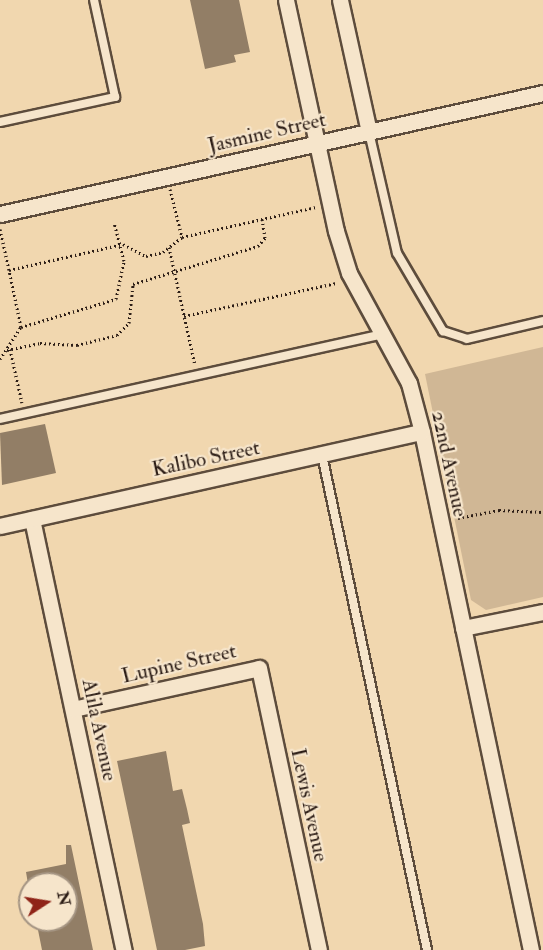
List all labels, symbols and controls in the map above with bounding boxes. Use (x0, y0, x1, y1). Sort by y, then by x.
street label: Jasmine Street (206, 107, 328, 159)
street label: 22nd Avenue (425, 409, 473, 519)
street label: Kalibo Street (150, 435, 262, 483)
street label: Lupine Street (119, 639, 239, 689)
street label: Alila Avenue (76, 677, 122, 783)
street label: Lewis Avenue (285, 746, 333, 864)
north arrow (18, 872, 78, 932)
text: N (52, 890, 75, 908)

